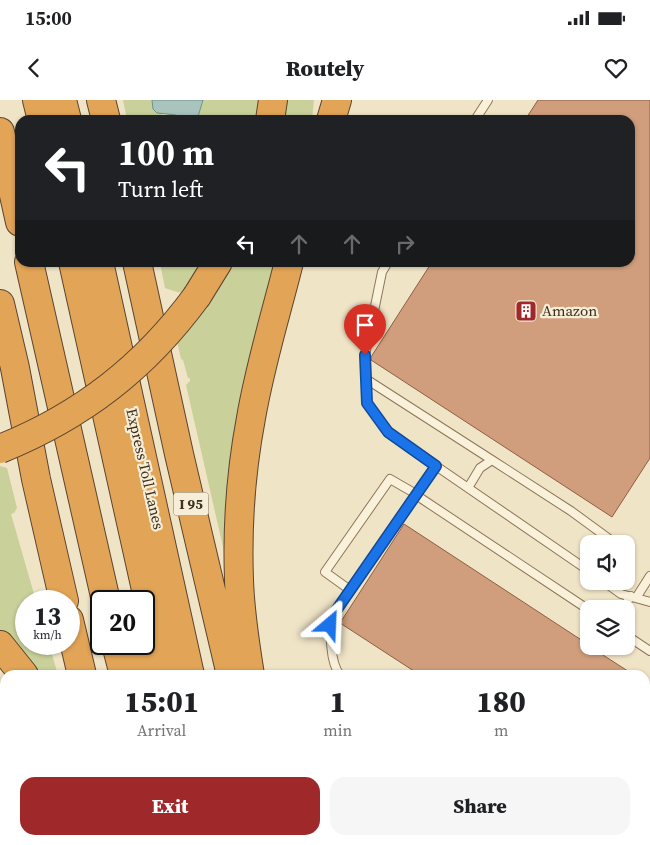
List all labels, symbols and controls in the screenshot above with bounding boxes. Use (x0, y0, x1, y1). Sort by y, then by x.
text: 15:00 (25, 5, 72, 31)
text: Routely (286, 53, 364, 83)
icon: back (20, 54, 48, 82)
icon: heart (602, 54, 630, 82)
text: 100 m (118, 129, 214, 177)
icon: left (35, 135, 100, 200)
text: Turn left (118, 174, 203, 204)
icon: left (232, 230, 260, 258)
icon: ahead (285, 230, 313, 258)
icon: ahead (338, 230, 366, 258)
icon: right (391, 230, 419, 258)
building icon: Amazon (514, 299, 538, 323)
place label: Amazon (542, 300, 597, 321)
pin (344, 304, 386, 355)
icon: arrive (351, 311, 379, 339)
street label: Express Toll Lanes (121, 406, 170, 532)
road number: I 95 (174, 492, 208, 516)
map controls (580, 535, 635, 655)
button: sound (580, 535, 635, 590)
speed limit sign: 20 (90, 590, 155, 655)
position arrow (303, 598, 355, 650)
text: 13 (34, 599, 61, 633)
button: layers (580, 600, 635, 655)
text: km/h (33, 627, 62, 643)
text: 15:01 (124, 681, 199, 722)
text: 1 (329, 681, 346, 722)
text: 180 (476, 681, 526, 722)
text: Arrival (137, 719, 186, 741)
text: min (323, 719, 352, 741)
text: m (494, 719, 508, 741)
button: Exit (20, 777, 320, 835)
button: Share (330, 777, 630, 835)

